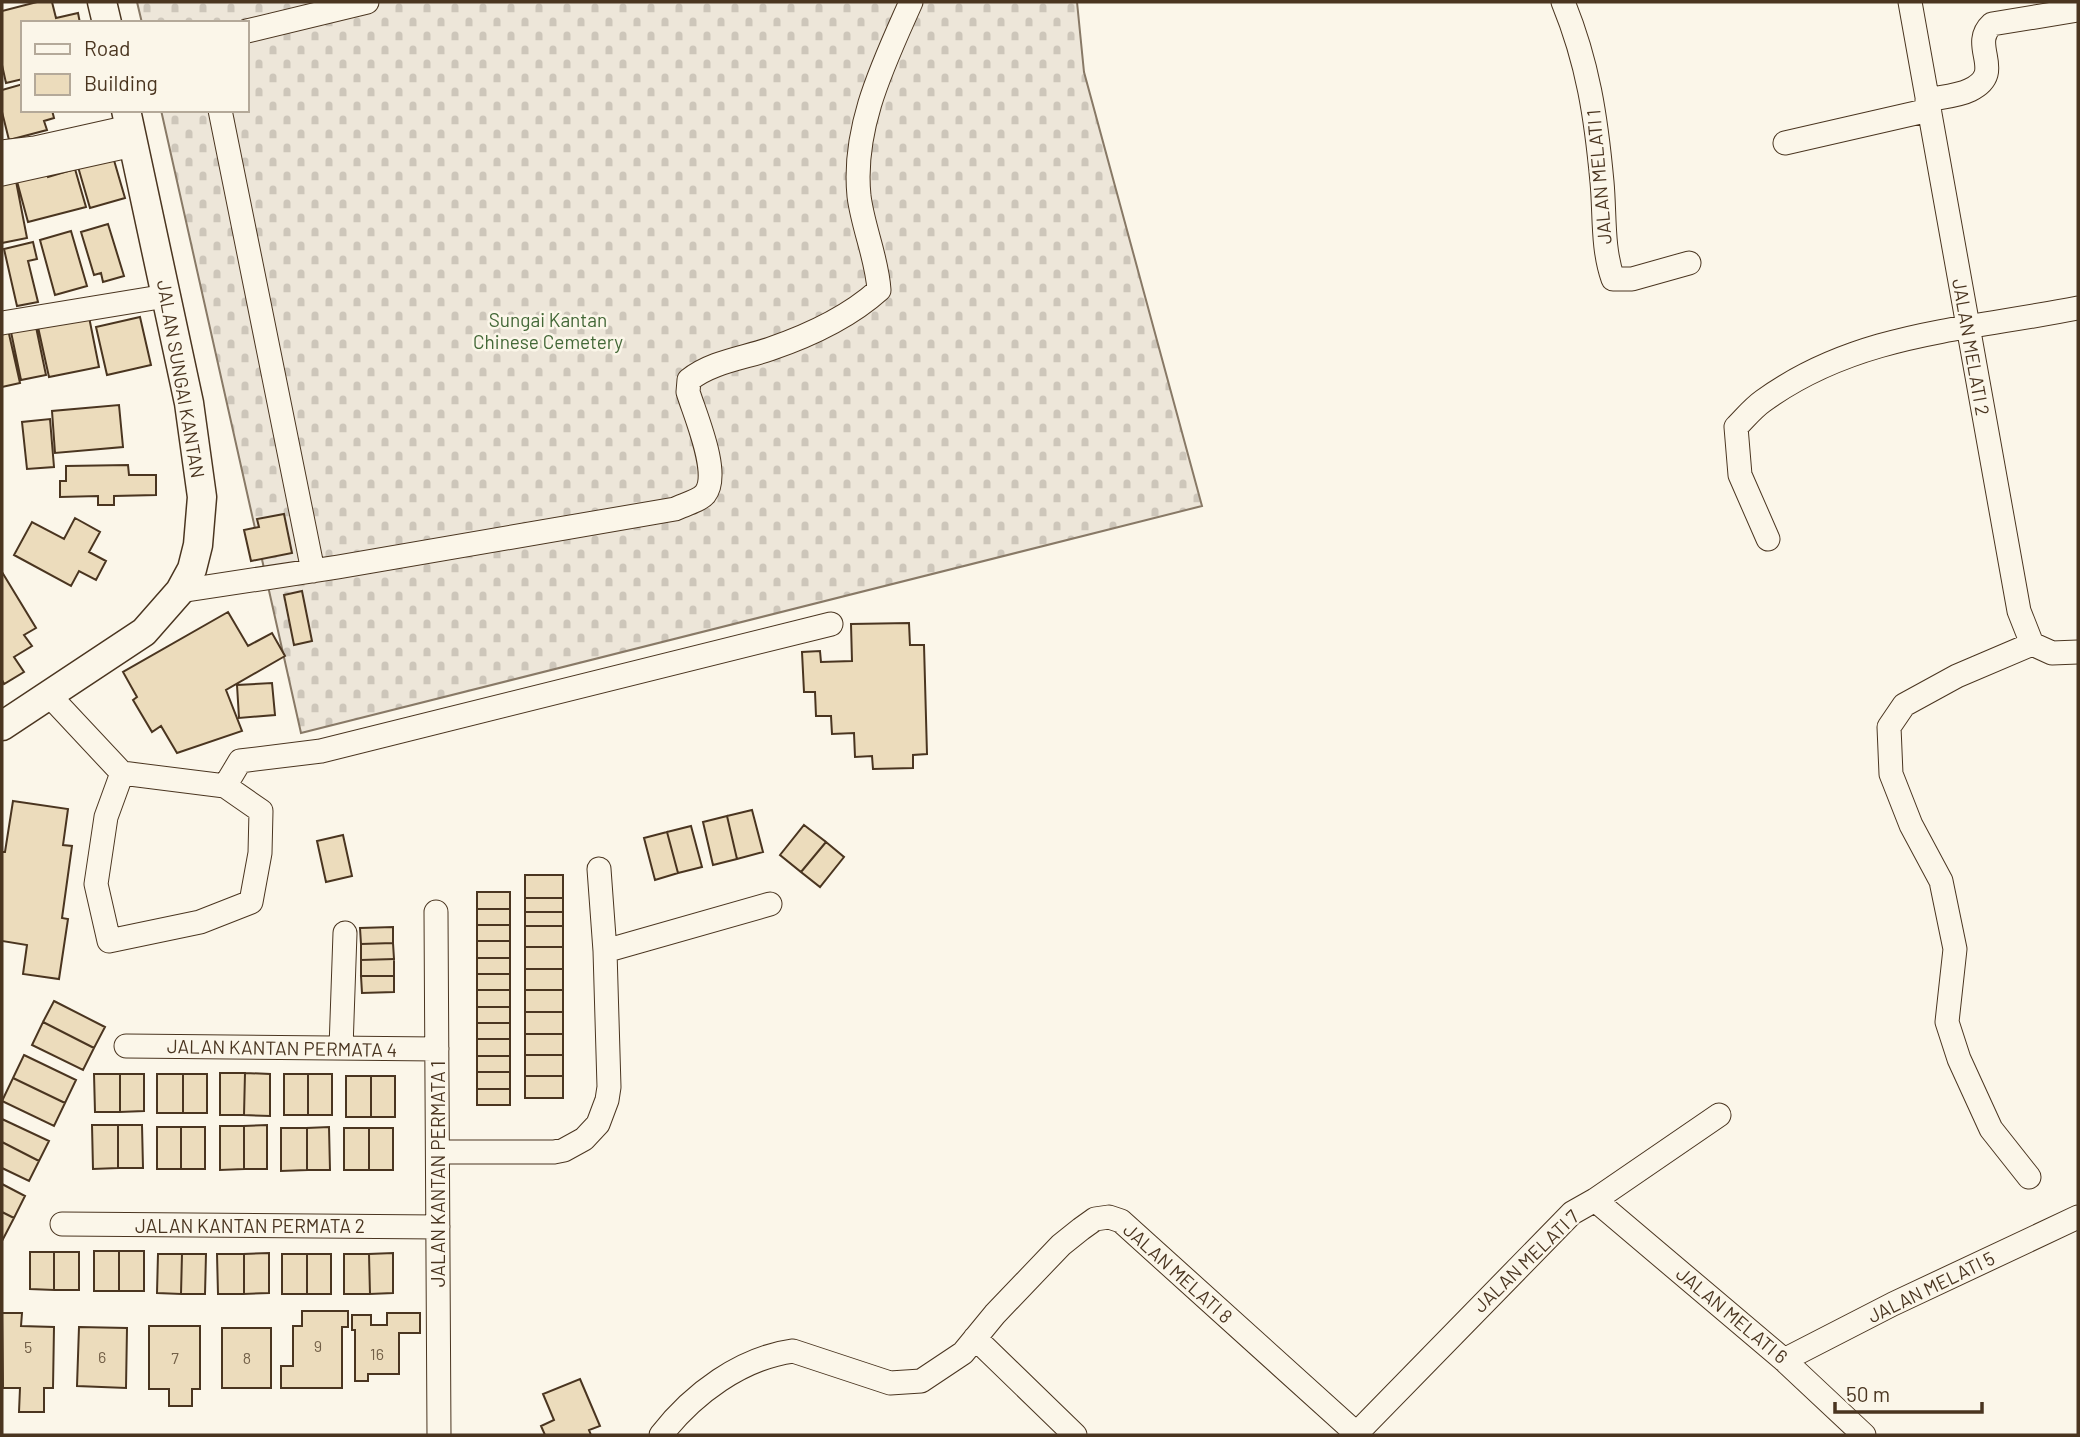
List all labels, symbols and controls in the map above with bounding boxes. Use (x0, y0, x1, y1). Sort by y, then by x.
legend (21, 21, 248, 112)
text: Road (84, 35, 130, 60)
text: Building (84, 70, 158, 95)
street label: JALAN MELATI 1 (1581, 109, 1616, 245)
street label: JALAN MELATI 2 (1948, 277, 1995, 417)
street label: JALAN SUNGAI KANTAN (153, 278, 210, 480)
park label: Sungai Kantan Chinese Cemetery (473, 308, 623, 353)
street label: JALAN KANTAN PERMATA 4 (167, 1034, 397, 1061)
street label: JALAN KANTAN PERMATA 1 (426, 1061, 449, 1287)
street label: JALAN MELATI 7 (1468, 1205, 1583, 1317)
street label: JALAN KANTAN PERMATA 2 (135, 1214, 365, 1237)
street label: JALAN MELATI 8 (1119, 1218, 1237, 1328)
street label: JALAN MELATI 5 (1864, 1246, 1998, 1327)
street label: JALAN MELATI 6 (1672, 1261, 1793, 1368)
house number: 9 (314, 1336, 322, 1355)
house number: 5 (24, 1337, 32, 1356)
house number: 16 (370, 1344, 384, 1363)
house number: 6 (98, 1347, 106, 1366)
house number: 7 (171, 1348, 179, 1367)
house number: 8 (243, 1348, 251, 1367)
scale bar (1835, 1370, 1982, 1414)
text: 50 m (1846, 1381, 1890, 1406)

